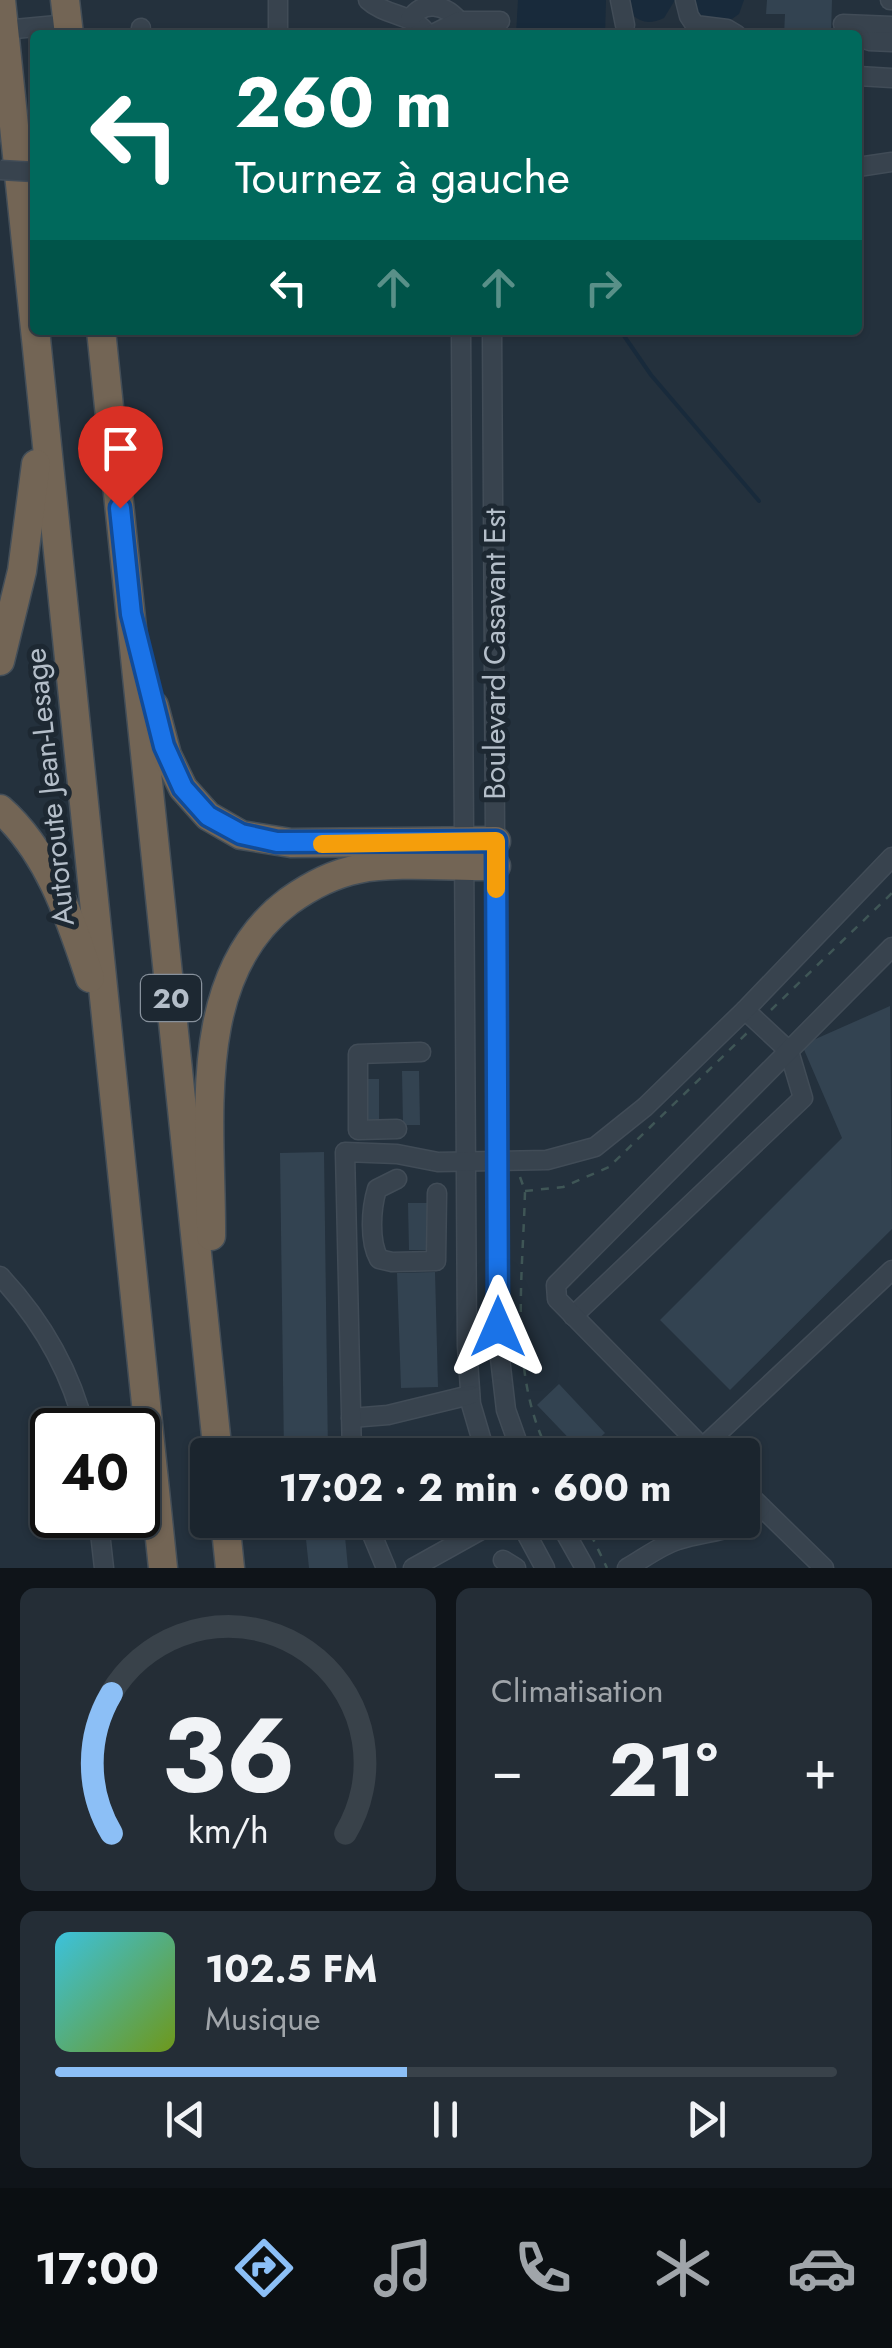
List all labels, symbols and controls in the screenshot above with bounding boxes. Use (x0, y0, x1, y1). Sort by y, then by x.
text: 260 m (235, 52, 453, 153)
icon: left (70, 70, 200, 200)
text: Tournez à gauche (235, 145, 570, 210)
icon: left (261, 260, 316, 315)
icon: ahead (366, 260, 421, 315)
icon: ahead (471, 260, 526, 315)
icon: right (576, 260, 631, 315)
pin (78, 406, 163, 509)
icon: arrive (93, 421, 148, 476)
street label: Boulevard Casavant Est (473, 507, 516, 800)
street label: Autoroute Jean-Lesage (13, 646, 85, 928)
road number: 20 (141, 975, 201, 1021)
position arrow (446, 1275, 550, 1379)
speed limit sign: 40 (30, 1408, 160, 1538)
text: 17:02 · 2 min · 600 m (279, 1460, 671, 1515)
text: Climatisation (491, 1668, 664, 1714)
text: 36 (161, 1680, 295, 1830)
text: 21° (608, 1716, 718, 1824)
text: − (491, 1730, 523, 1810)
text: + (803, 1730, 837, 1810)
text: km/h (188, 1805, 268, 1856)
text: 102.5 FM (205, 1941, 377, 1996)
text: Musique (205, 1996, 320, 2042)
icon: previous (158, 2092, 213, 2147)
icon: pause (418, 2092, 473, 2147)
icon: next (679, 2092, 734, 2147)
icon: directions (229, 2233, 299, 2303)
icon: music (368, 2233, 438, 2303)
icon: phone (508, 2233, 578, 2303)
icon: climate (648, 2233, 718, 2303)
icon: car (787, 2233, 857, 2303)
text: 17:00 (35, 2236, 159, 2301)

